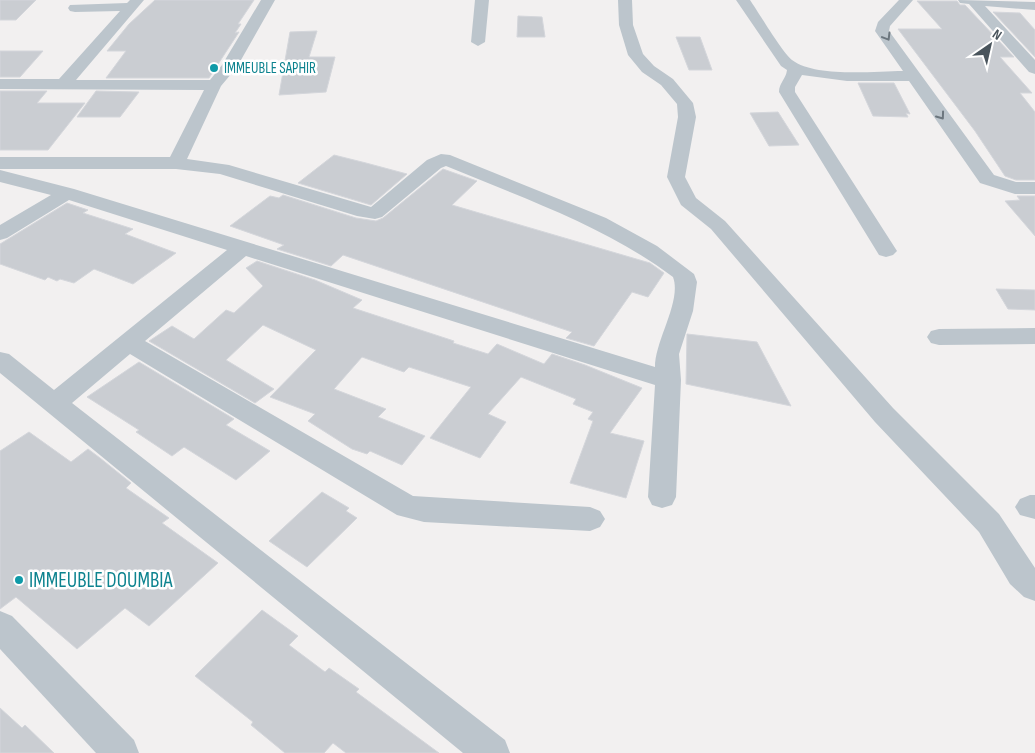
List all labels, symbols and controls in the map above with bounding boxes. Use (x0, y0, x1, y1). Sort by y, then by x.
north arrow (965, 20, 1015, 70)
text: N (989, 25, 1005, 44)
one-way arrow (880, 31, 890, 40)
place label: IMMEUBLE SAPHIR (224, 59, 316, 78)
marker: IMMEUBLE SAPHIR (208, 62, 220, 74)
one-way arrow (935, 110, 944, 119)
place label: IMMEUBLE DOUMBIA (29, 568, 173, 593)
marker: IMMEUBLE DOUMBIA (13, 574, 25, 586)

